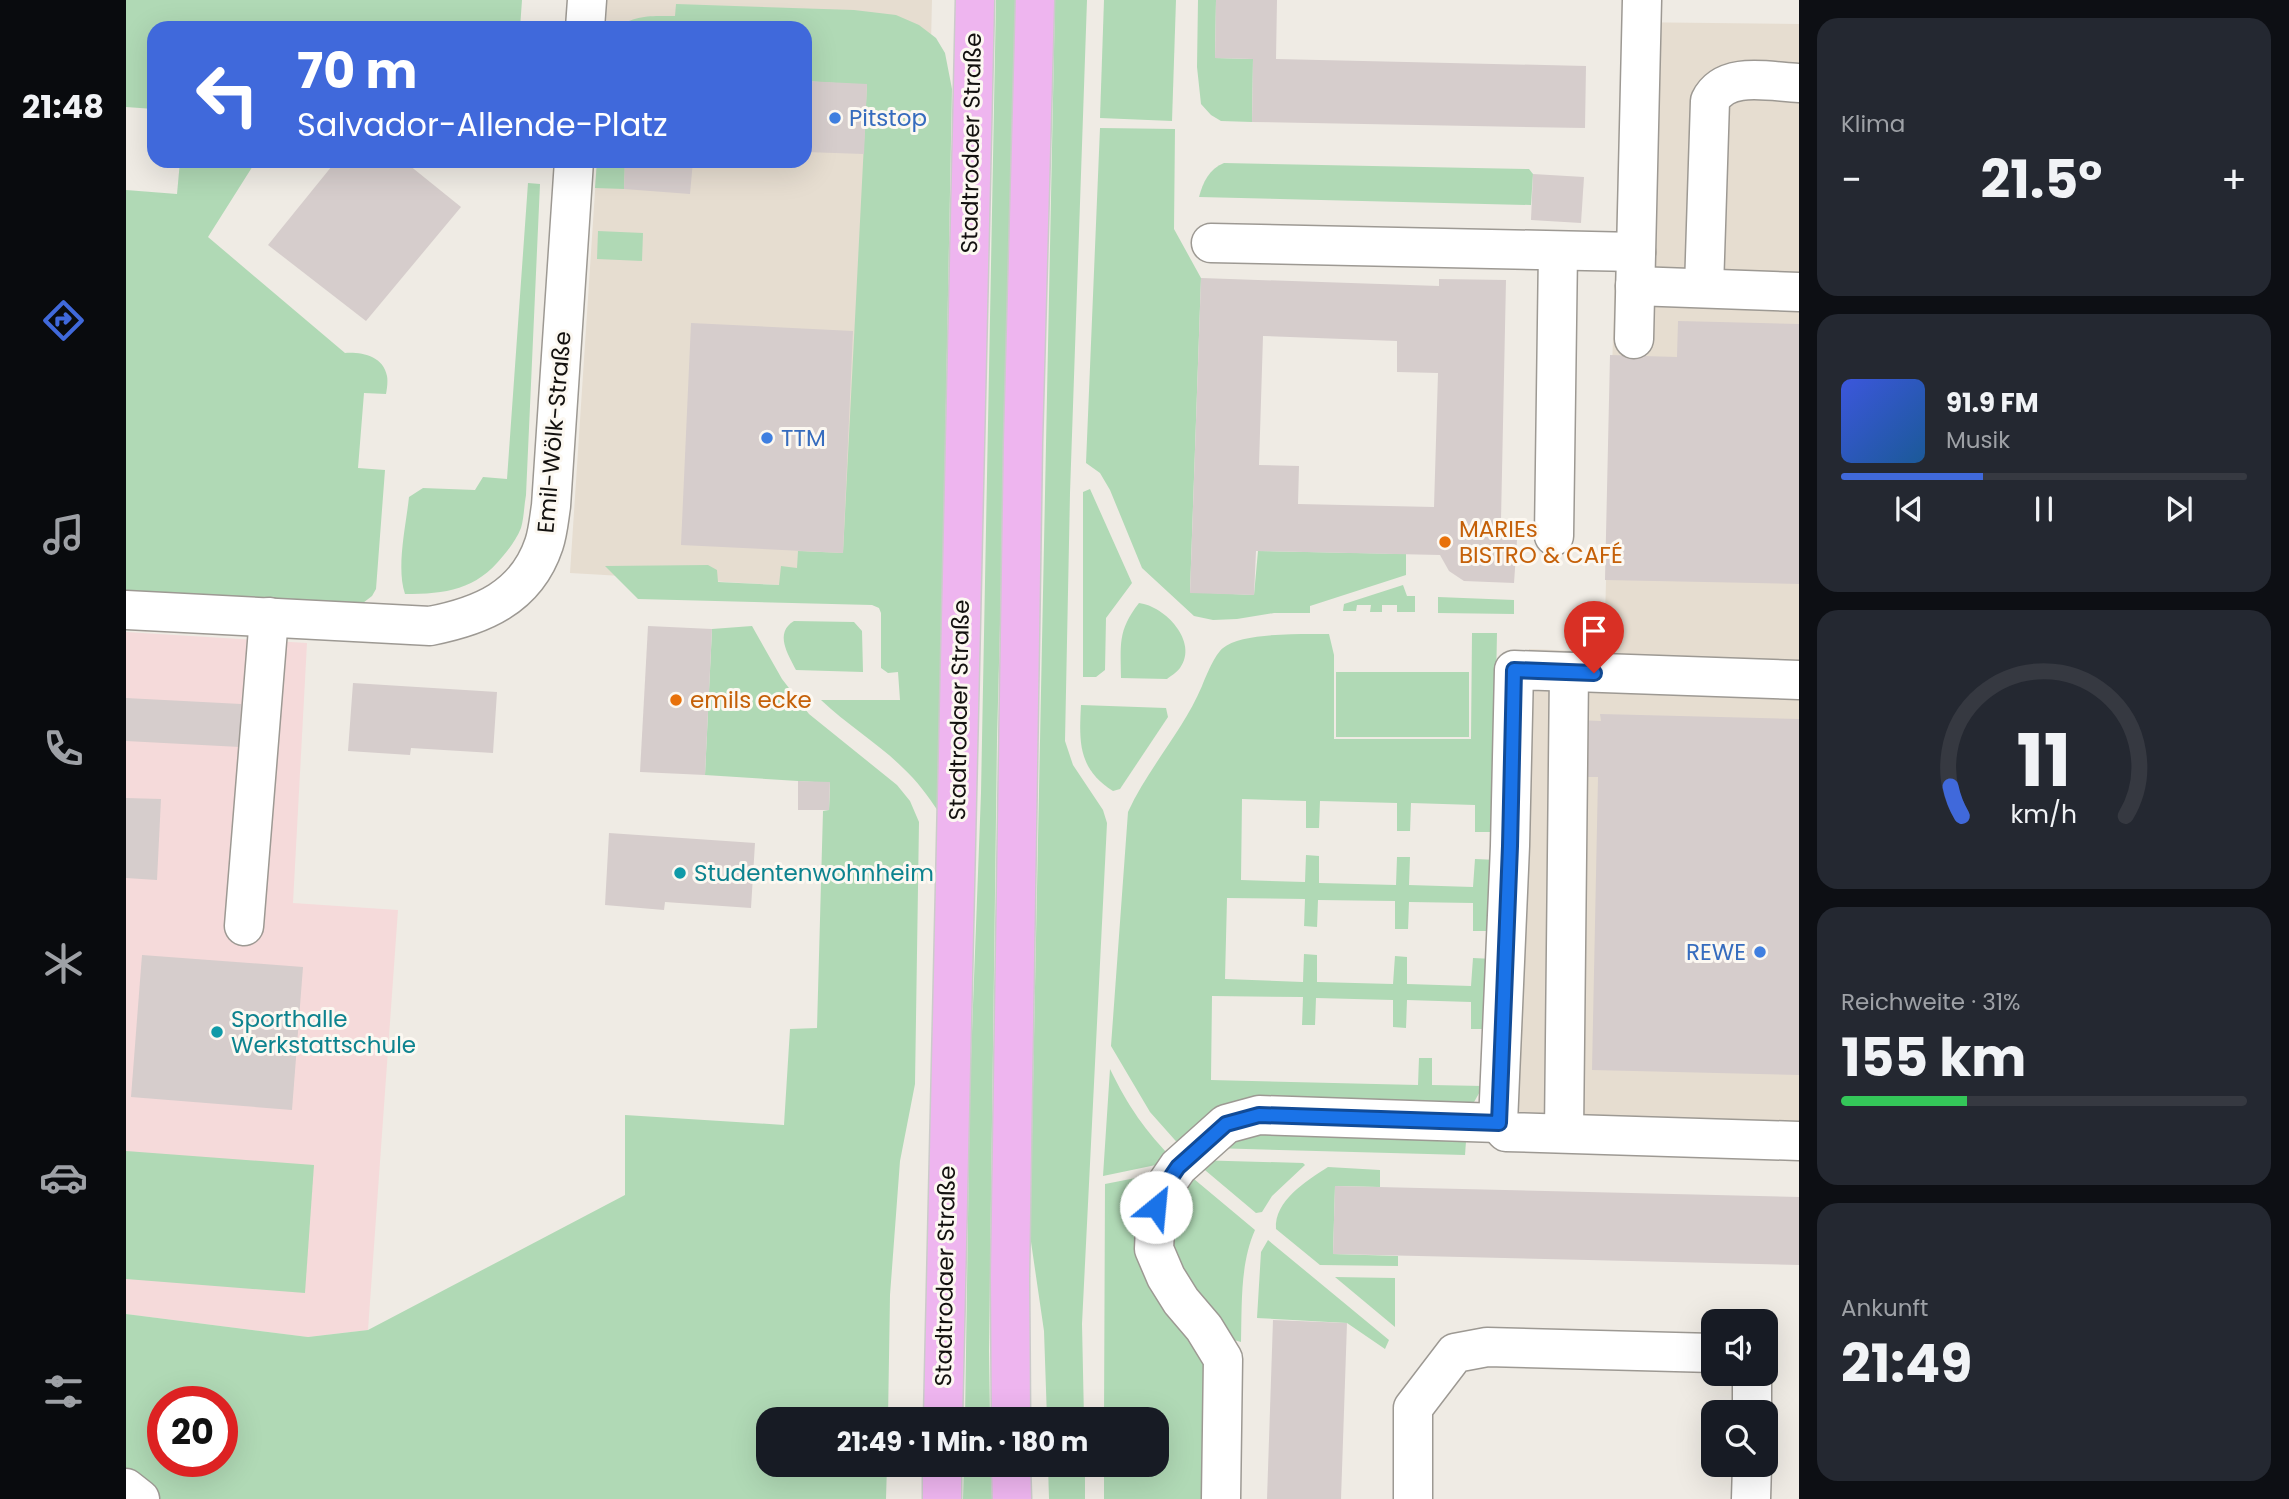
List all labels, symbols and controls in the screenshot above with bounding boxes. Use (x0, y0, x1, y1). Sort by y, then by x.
street label: Stadtrodaer Straße (953, 32, 989, 254)
text: 70 m (297, 37, 417, 105)
icon: left (182, 49, 273, 140)
text: 21:48 (22, 84, 104, 129)
text: Salvador-Allende-Platz (297, 102, 668, 147)
place label: Pitstop (849, 102, 927, 134)
text: Klima (1841, 108, 1905, 140)
marker: Pitstop (827, 110, 843, 126)
text: 21.5° (1981, 143, 2102, 216)
text: − (1841, 153, 1862, 206)
text: + (2221, 153, 2247, 206)
icon: directions (39, 296, 88, 345)
street label: Emil-Wölk-Straße (529, 330, 579, 534)
text: 91.9 FM (1946, 385, 2039, 421)
place label: TTM (781, 422, 826, 454)
text: Musik (1946, 424, 2010, 456)
marker: TTM (759, 430, 775, 446)
icon: previous (1890, 490, 1928, 528)
icon: pause (2025, 490, 2063, 528)
icon: next (2160, 490, 2198, 528)
icon: music (39, 510, 88, 559)
place label: MARIEs BISTRO & CAFÉ (1459, 513, 1623, 571)
marker: MARIEs BISTRO & CAFÉ (1437, 534, 1453, 550)
street label: Stadtrodaer Straße (941, 599, 977, 821)
pin (1564, 601, 1624, 673)
icon: arrive (1575, 612, 1613, 650)
place label: emils ecke (690, 684, 812, 716)
marker: emils ecke (668, 692, 684, 708)
text: 11 (2017, 710, 2071, 811)
icon: phone (39, 724, 88, 773)
text: km/h (2011, 796, 2077, 831)
place label: Studentenwohnheim (694, 857, 934, 889)
marker: Studentenwohnheim (672, 865, 688, 881)
place label: REWE (1686, 936, 1746, 968)
icon: climate (39, 939, 88, 988)
marker: REWE (1752, 944, 1768, 960)
text: Reichweite · 31% (1841, 986, 2021, 1018)
place label: Sporthalle Werkstattschule (231, 1003, 416, 1061)
text: 155 km (1841, 1021, 2026, 1094)
marker: Sporthalle Werkstattschule (209, 1024, 225, 1040)
icon: car (39, 1153, 88, 1202)
street label: Stadtrodaer Straße (927, 1165, 963, 1387)
position arrow (1119, 1170, 1193, 1244)
text: Ankunft (1841, 1292, 1928, 1324)
map controls (1701, 1309, 1778, 1477)
button: sound (1701, 1309, 1778, 1386)
text: 21:49 (1841, 1327, 1972, 1400)
icon: filters (39, 1367, 88, 1416)
speed limit sign: 20 (147, 1386, 238, 1477)
button: search (1701, 1400, 1778, 1477)
text: 21:49 · 1 Min. · 180 m (837, 1424, 1088, 1460)

